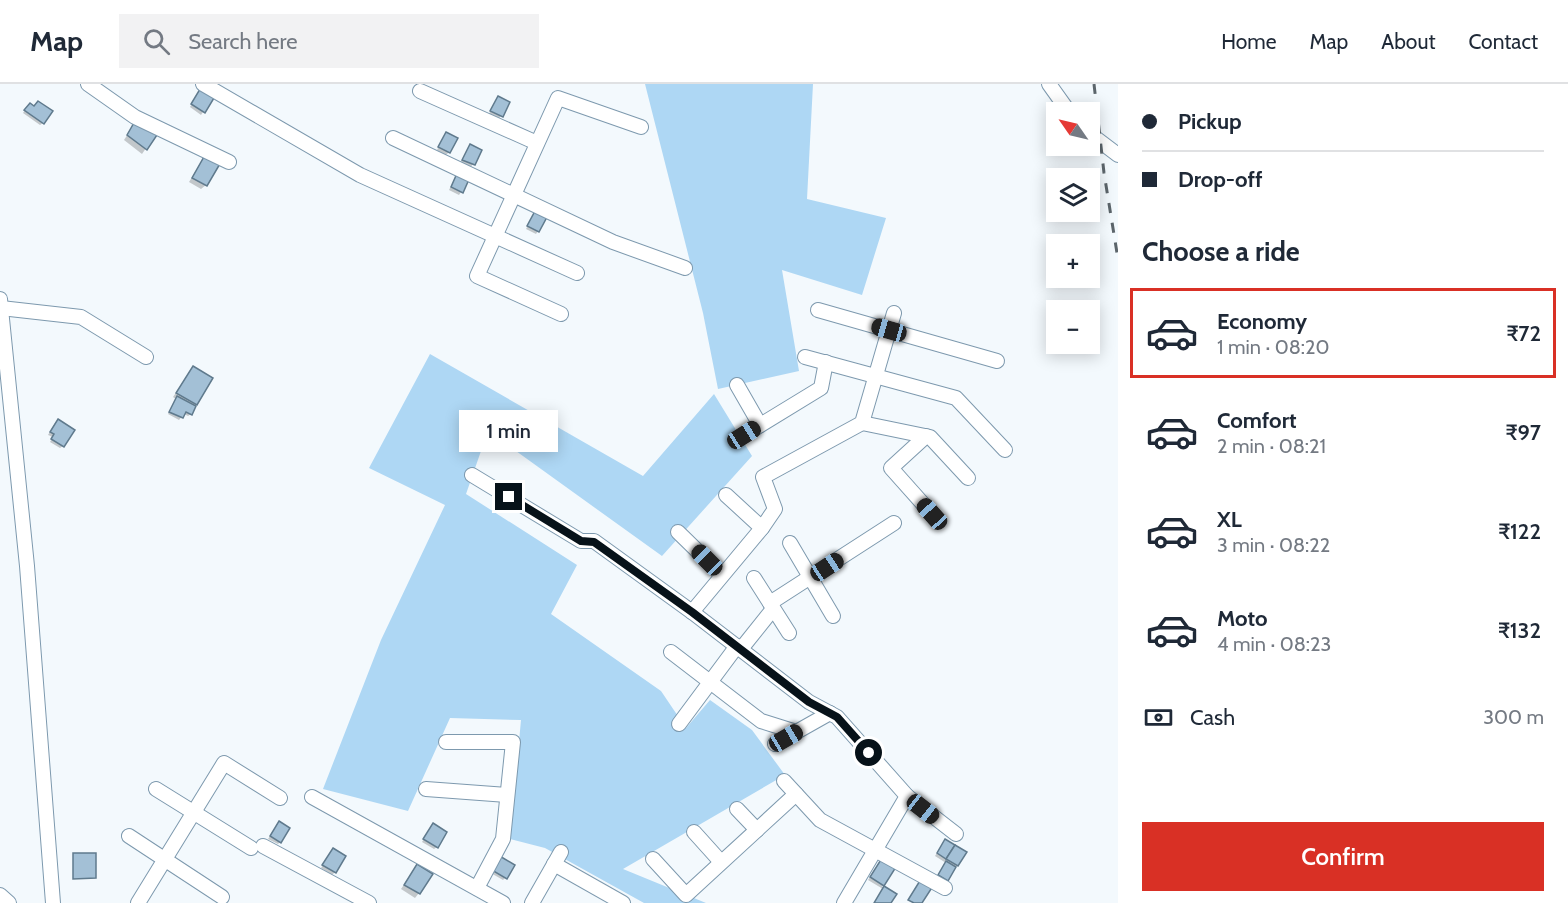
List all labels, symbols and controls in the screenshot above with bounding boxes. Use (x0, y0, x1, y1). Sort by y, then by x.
search box (119, 14, 539, 68)
text: Map (30, 24, 83, 58)
icon: search (140, 25, 173, 58)
text: Search here (188, 28, 297, 55)
text: Home (1221, 29, 1277, 54)
text: Map (1310, 29, 1348, 54)
text: About (1381, 29, 1435, 54)
text: Contact (1468, 29, 1538, 54)
north arrow (1046, 102, 1100, 156)
map controls (1046, 102, 1100, 354)
text: Pickup (1178, 108, 1242, 135)
text: Drop-off (1178, 166, 1262, 193)
button: layers (1046, 168, 1100, 222)
button: + (1046, 234, 1100, 288)
text: Choose a ride (1142, 235, 1300, 268)
button: − (1046, 300, 1100, 354)
icon: car (1145, 306, 1199, 360)
text: Economy (1217, 308, 1307, 335)
car (869, 316, 909, 344)
text: ₹72 (1506, 320, 1541, 347)
text: 1 min · 08:20 (1217, 335, 1329, 359)
icon: car (1145, 405, 1199, 459)
text: Comfort (1217, 407, 1296, 434)
callout: 1 min (460, 410, 558, 452)
car (724, 418, 764, 452)
text: 1 min (486, 419, 531, 443)
text: ₹97 (1506, 419, 1541, 446)
text: 2 min · 08:21 (1217, 434, 1326, 458)
route end (495, 483, 522, 510)
car (913, 495, 951, 533)
icon: car (1145, 504, 1199, 558)
text: XL (1217, 506, 1242, 533)
text: ₹122 (1498, 518, 1541, 545)
text: 3 min · 08:22 (1217, 533, 1330, 557)
car (688, 541, 726, 579)
car (807, 550, 847, 584)
icon: car (1145, 603, 1199, 657)
text: Moto (1217, 605, 1268, 632)
text: ₹132 (1498, 617, 1541, 644)
text: 4 min · 08:23 (1217, 632, 1331, 656)
icon: cash (1142, 701, 1175, 734)
text: Cash (1190, 704, 1235, 731)
text: 300 m (1483, 705, 1544, 729)
car (766, 721, 806, 755)
route start (855, 739, 882, 766)
car (903, 791, 943, 827)
button: Confirm (1142, 822, 1544, 891)

